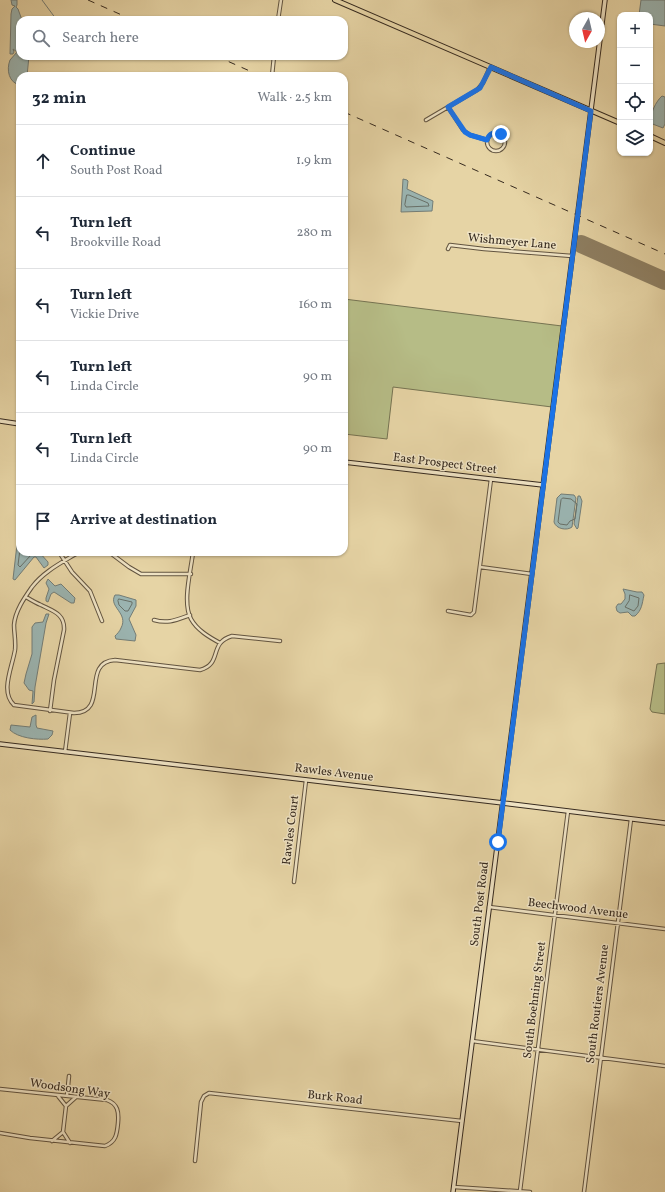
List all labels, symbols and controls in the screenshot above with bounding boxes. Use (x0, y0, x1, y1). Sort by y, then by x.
north arrow (569, 12, 605, 48)
map controls (617, 12, 653, 156)
button: + (617, 12, 653, 48)
search box (16, 16, 348, 60)
icon: search (30, 27, 52, 49)
text: Search here (62, 28, 139, 49)
button: − (617, 48, 653, 84)
button: locate (617, 84, 653, 120)
text: 32 min (32, 87, 87, 110)
text: Walk · 2.5 km (257, 89, 332, 107)
button: layers (617, 120, 653, 156)
route end (492, 125, 510, 143)
text: Continue (70, 141, 135, 162)
icon: ahead (32, 150, 54, 172)
text: 1.9 km (296, 152, 332, 170)
text: South Post Road (70, 162, 163, 180)
text: Turn left (70, 213, 132, 234)
icon: left (32, 222, 54, 244)
text: 280 m (296, 224, 332, 242)
street label: Wishmeyer Lane (467, 230, 557, 254)
text: Brookville Road (70, 234, 161, 252)
text: Turn left (70, 285, 132, 306)
icon: left (32, 294, 54, 316)
text: 160 m (298, 296, 332, 314)
text: Vickie Drive (70, 306, 139, 324)
text: Turn left (70, 357, 132, 378)
icon: left (32, 366, 54, 388)
text: 90 m (303, 368, 332, 386)
text: Linda Circle (70, 378, 139, 396)
text: Turn left (70, 429, 132, 450)
icon: left (32, 438, 54, 460)
text: 90 m (303, 440, 332, 458)
text: Linda Circle (70, 450, 139, 468)
street label: East Prospect Street (392, 450, 498, 478)
icon: arrive (32, 510, 54, 532)
text: Arrive at destination (70, 510, 217, 531)
street label: Rawles Avenue (294, 760, 375, 786)
street label: Rawles Court (279, 794, 303, 866)
route start (489, 833, 507, 851)
street label: South Post Road (467, 860, 493, 947)
street label: Beechwood Avenue (527, 895, 629, 923)
street label: South Boehning Street (520, 940, 550, 1060)
street label: South Routiers Avenue (583, 943, 613, 1065)
street label: Woodsong Way (29, 1075, 112, 1103)
street label: Burk Road (307, 1087, 364, 1109)

